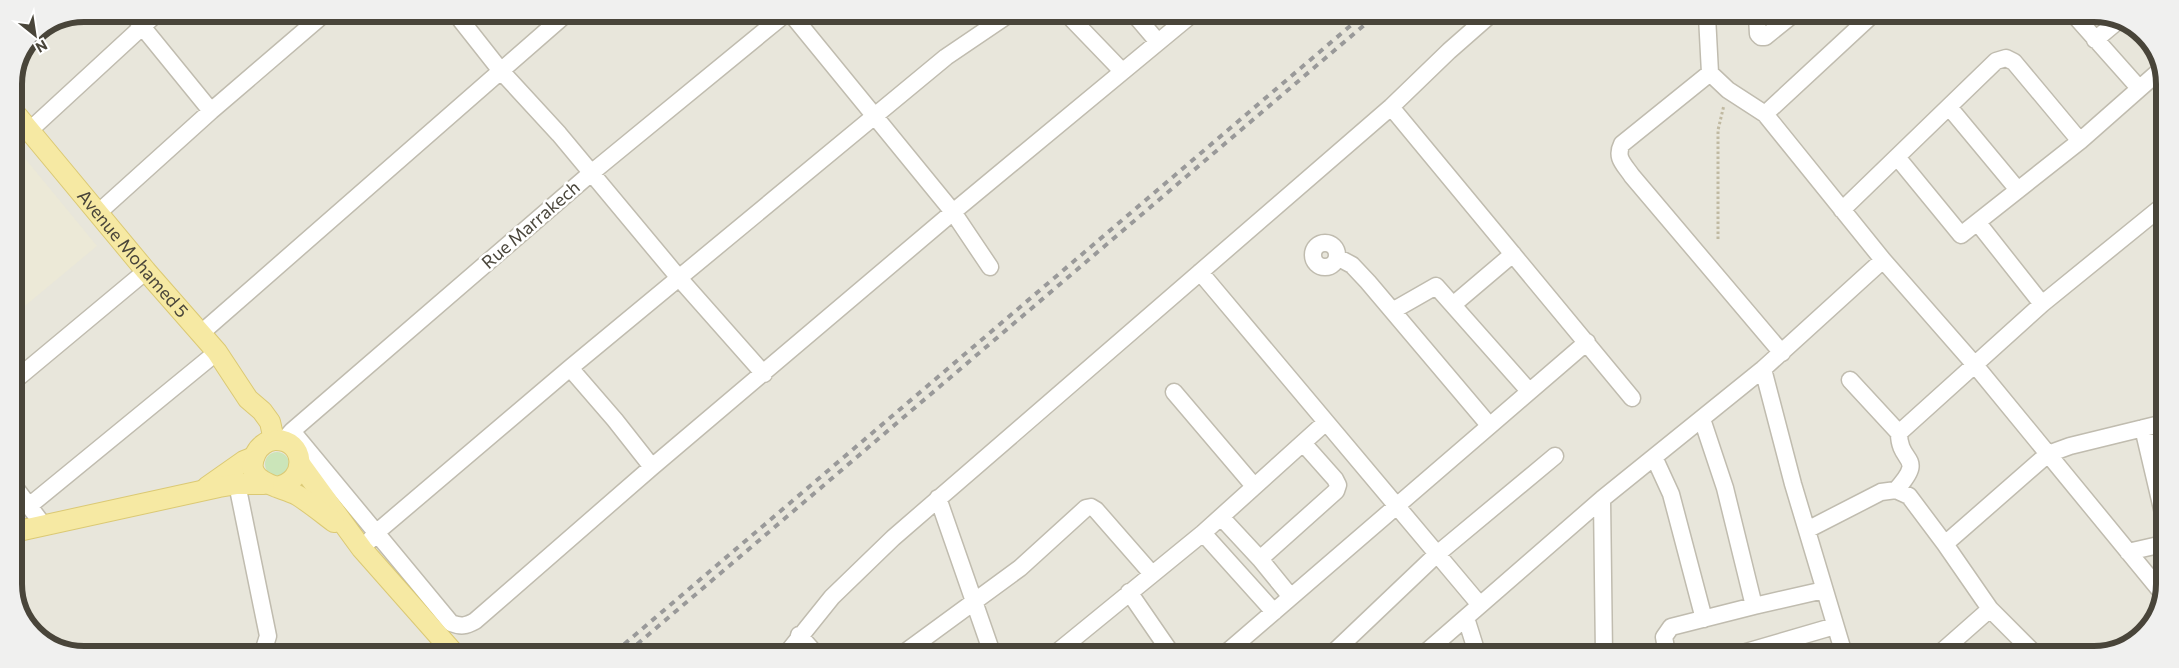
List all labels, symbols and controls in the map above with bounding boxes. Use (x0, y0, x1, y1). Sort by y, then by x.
north arrow (10, 10, 60, 60)
text: N (33, 37, 51, 57)
street label: Rue Marrakech (477, 176, 584, 273)
street label: Avenue Mohamed 5 (73, 185, 194, 322)

